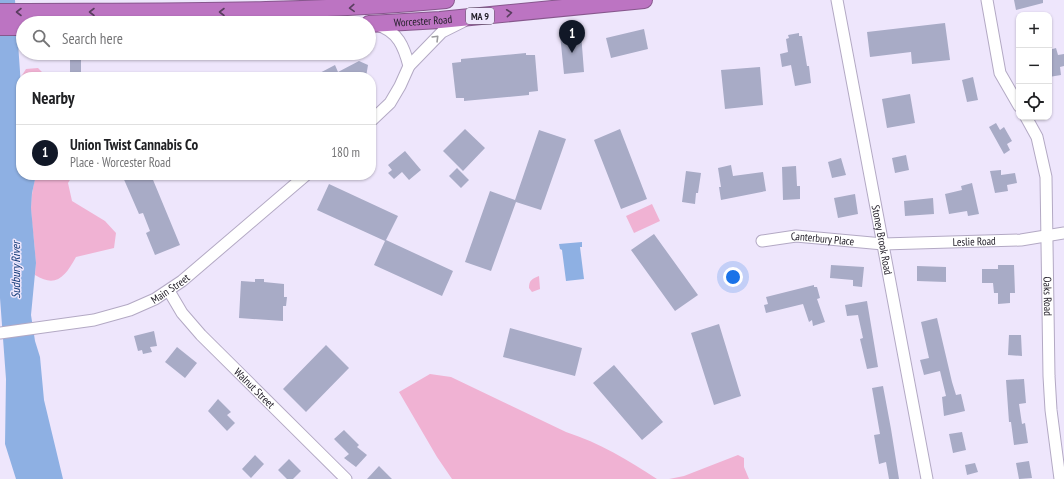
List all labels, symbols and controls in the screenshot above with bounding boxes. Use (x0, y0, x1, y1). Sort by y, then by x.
one-way arrow (349, 3, 355, 12)
one-way arrow (16, 8, 22, 16)
one-way arrow (89, 8, 95, 16)
one-way arrow (219, 8, 225, 16)
road number: MA 9 (466, 8, 494, 24)
one-way arrow (506, 9, 512, 18)
street label: Worcester Road (393, 12, 453, 30)
map controls (1016, 12, 1052, 120)
button: + (1016, 12, 1052, 48)
search box (16, 16, 376, 60)
pin: 1 (559, 20, 585, 53)
icon: search (30, 27, 52, 49)
text: Search here (62, 29, 123, 48)
one-way arrow (431, 35, 439, 43)
button: − (1016, 48, 1052, 84)
button: locate (1016, 84, 1052, 120)
text: Nearby (32, 87, 75, 109)
text: Union Twist Cannabis Co (70, 135, 198, 154)
text: 1 (42, 144, 48, 161)
text: 180 m (331, 144, 360, 161)
text: Place · Worcester Road (70, 154, 171, 171)
street label: Stoney Brook Road (869, 204, 896, 276)
street label: Canterbury Place (790, 229, 855, 248)
street label: Leslie Road (953, 234, 996, 249)
water label: Sudbury River (8, 240, 23, 299)
your location (723, 267, 743, 287)
street label: Main Street (148, 271, 193, 307)
street label: Oaks Road (1040, 276, 1055, 316)
street label: Walnut Street (231, 365, 278, 411)

